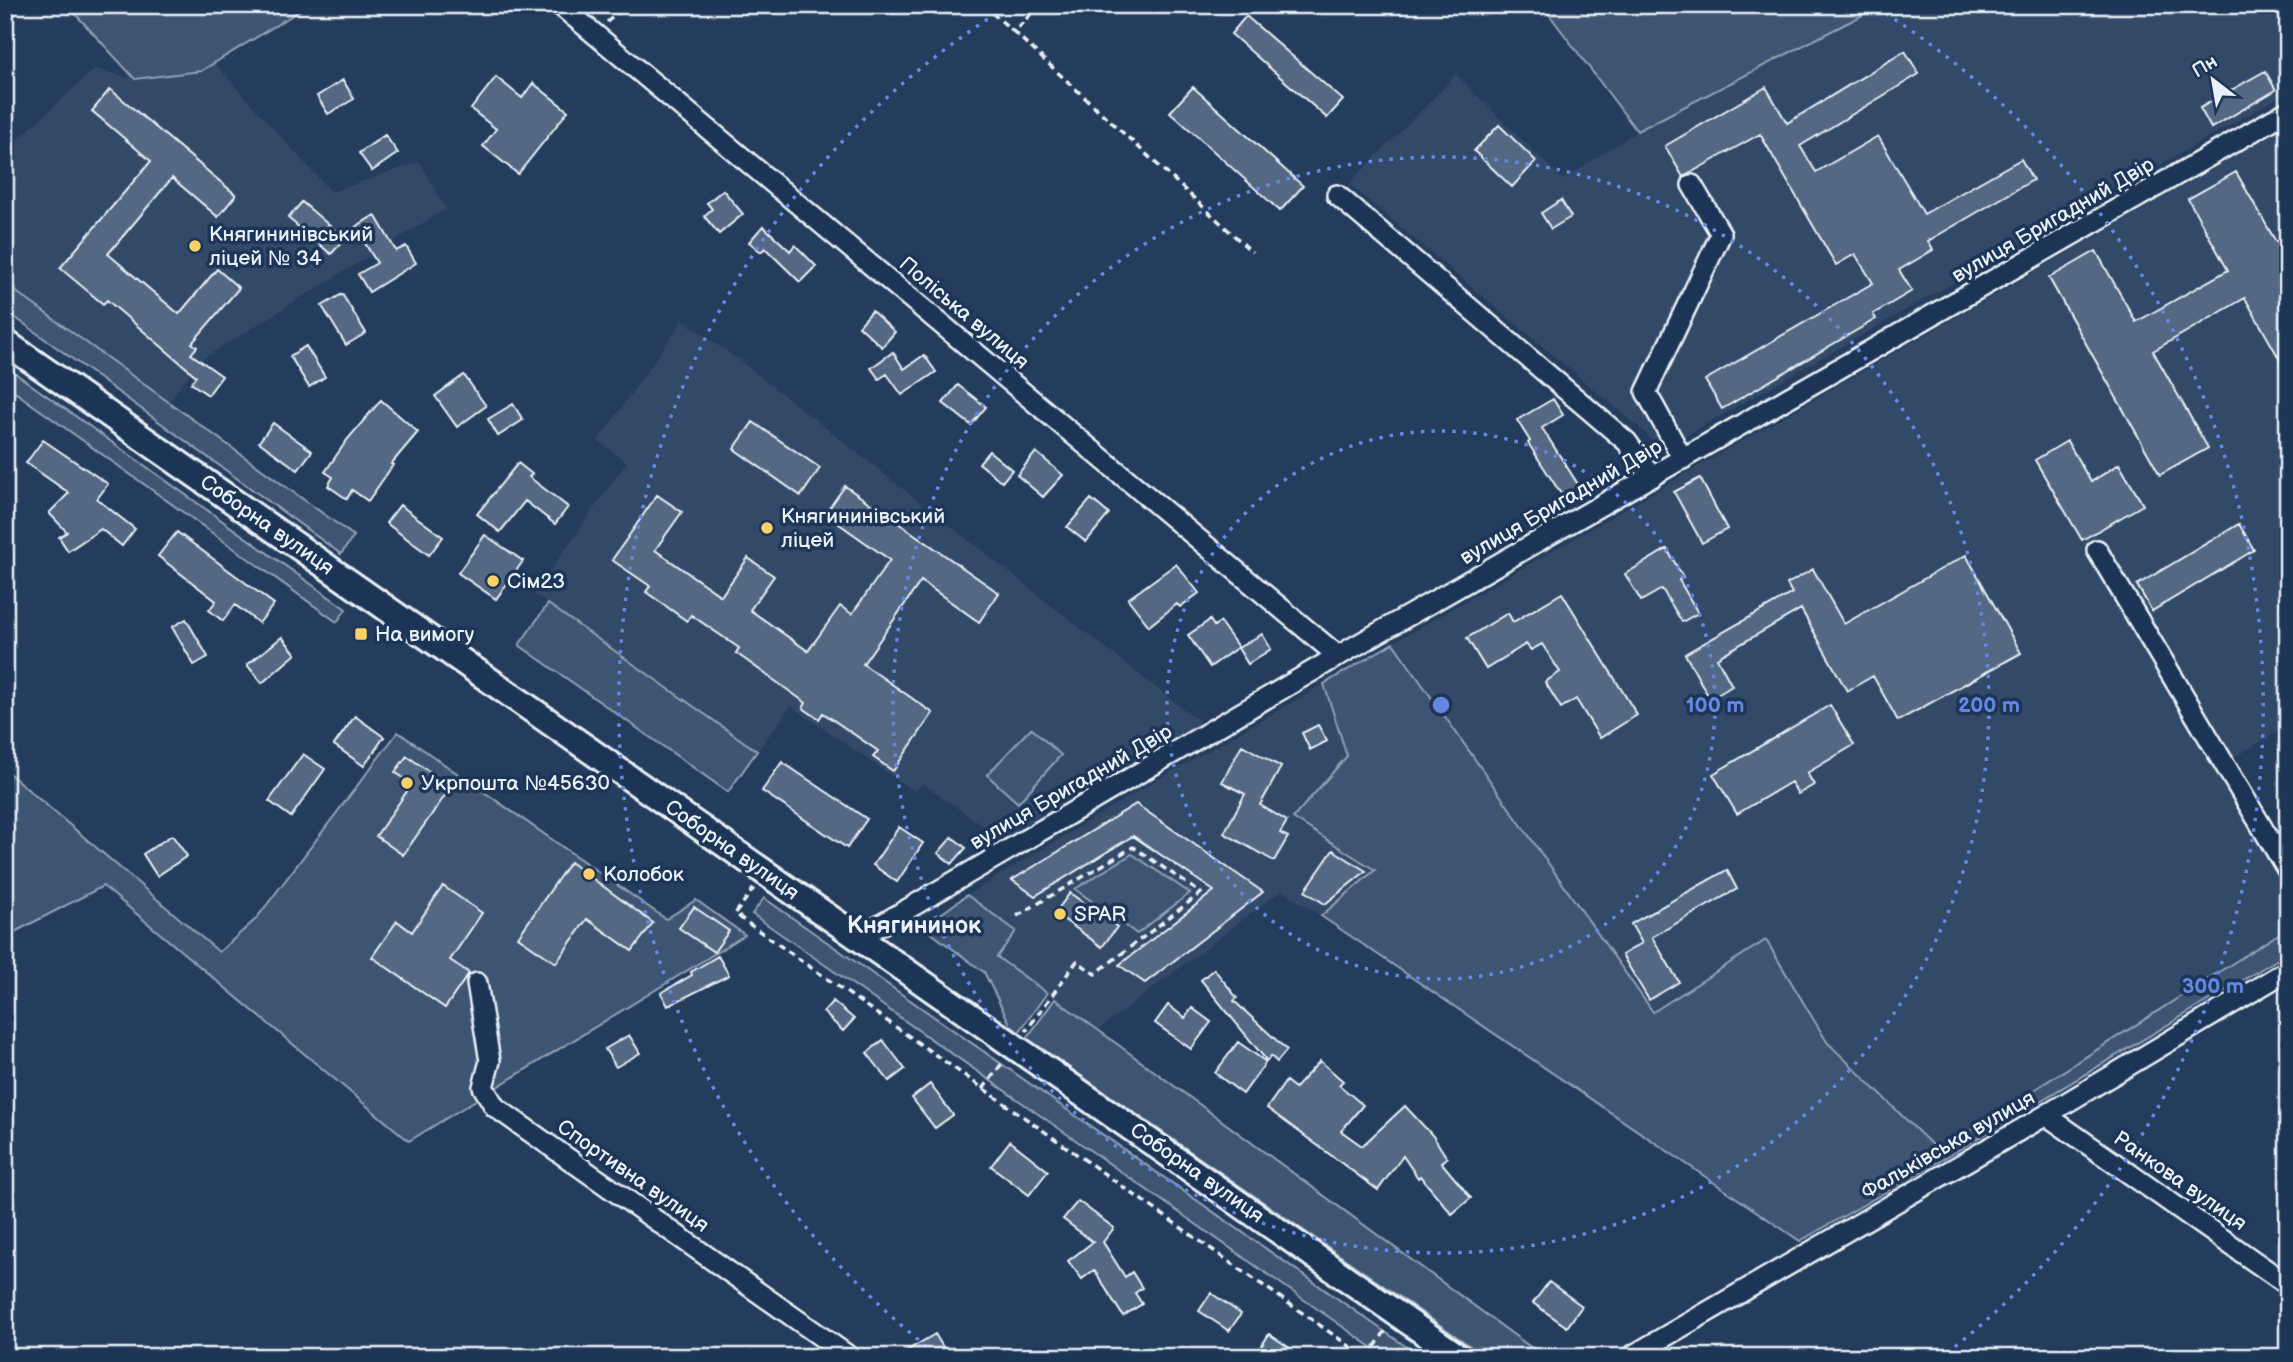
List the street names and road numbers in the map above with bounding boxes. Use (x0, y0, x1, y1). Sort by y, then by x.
street label: вулиця Бригадний Двір (1948, 152, 2159, 288)
street label: Поліська вулиця (894, 252, 1034, 374)
street label: вулиця Бригадний Двір (1456, 434, 1667, 570)
street label: Соборна вулиця (195, 470, 339, 580)
street label: вулиця Бригадний Двір (966, 719, 1177, 855)
street label: Соборна вулиця (660, 795, 804, 905)
street label: Фальківська вулиця (1857, 1085, 2039, 1205)
street label: Спортивна вулиця (552, 1114, 714, 1238)
street label: Соборна вулиця (1125, 1118, 1269, 1228)
street label: Ранкова вулиця (2109, 1126, 2251, 1236)

